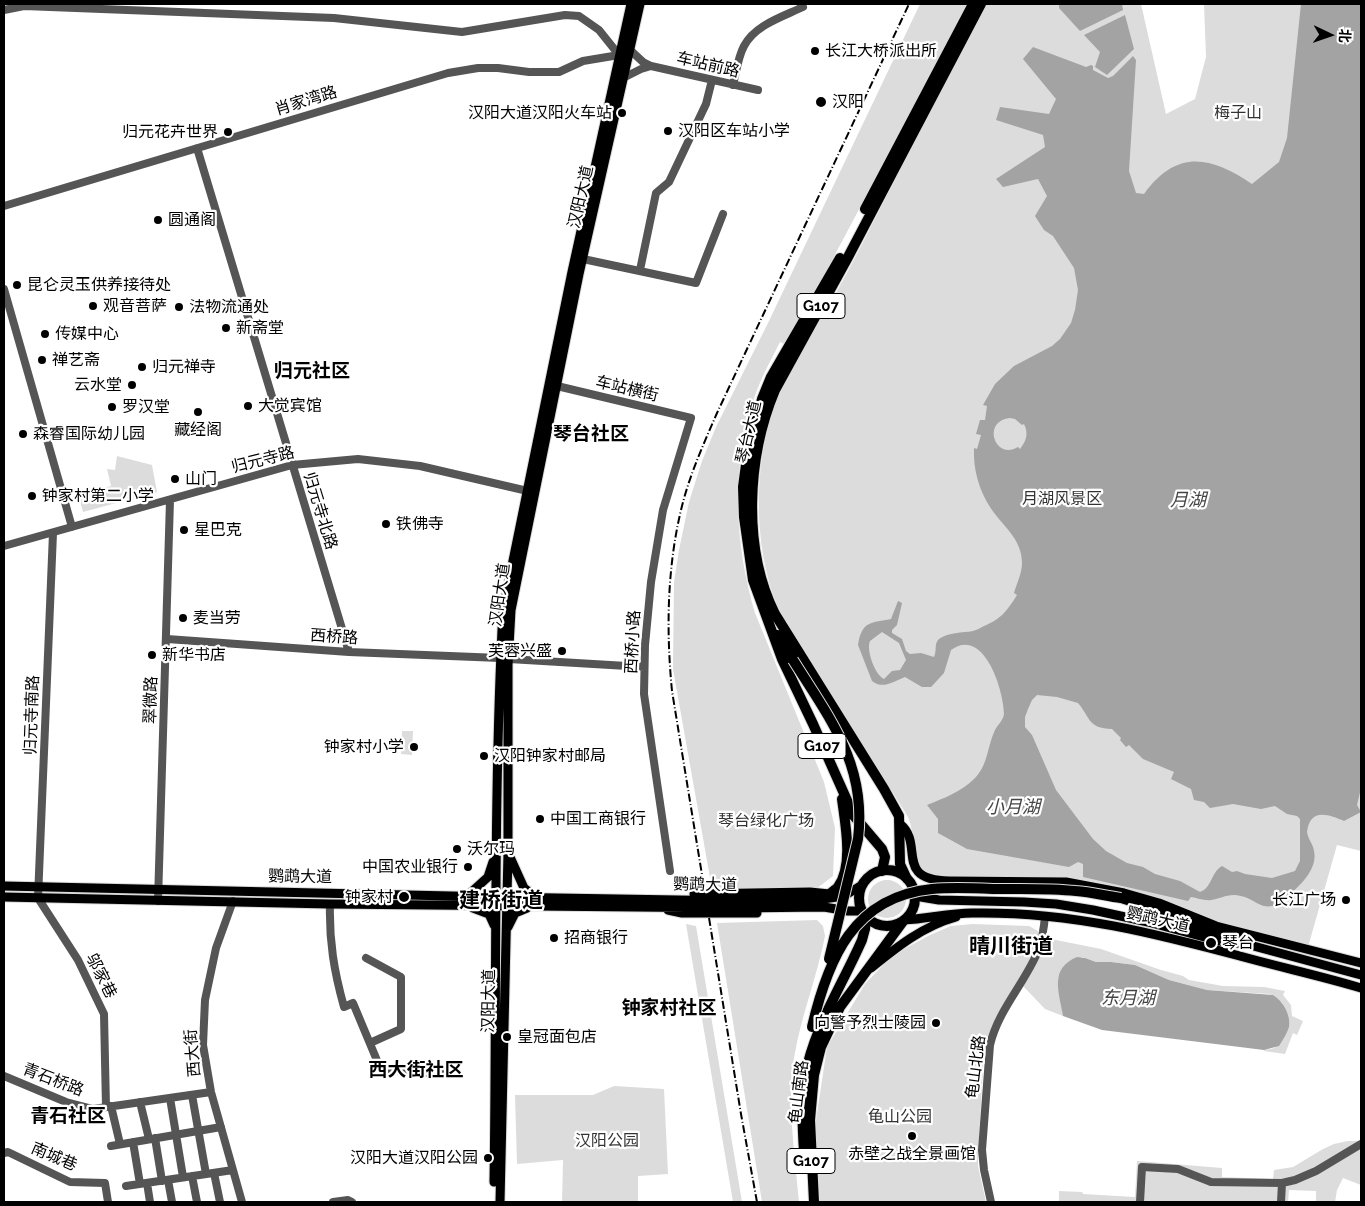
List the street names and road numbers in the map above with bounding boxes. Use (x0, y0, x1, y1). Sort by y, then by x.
street label: 车站前路 (675, 48, 741, 82)
street label: 肖家湾路 (273, 82, 339, 120)
street label: 汉阳大道 (564, 164, 598, 230)
road number: G107 (797, 294, 845, 318)
street label: 车站横街 (594, 372, 660, 406)
street label: 琴台大道 (732, 399, 766, 465)
street label: 归元寺路 (230, 443, 296, 477)
street label: 归元寺北路 (299, 470, 341, 552)
street label: 汉阳大道 (486, 562, 514, 628)
street label: 西桥小路 (622, 610, 644, 674)
street label: 西桥路 (309, 626, 359, 648)
street label: 归元寺南路 (21, 675, 43, 755)
street label: 翠微路 (141, 676, 161, 724)
road number: G107 (798, 734, 846, 758)
street label: 鹦鹉大道 (268, 867, 332, 887)
street label: 鹦鹉大道 (673, 875, 737, 895)
street label: 鹦鹉大道 (1125, 903, 1191, 937)
street label: 邬家巷 (82, 950, 120, 1002)
street label: 汉阳大道 (479, 969, 499, 1033)
street label: 西大街 (181, 1028, 205, 1078)
street label: 龟山北路 (963, 1034, 989, 1100)
street label: 龟山南路 (786, 1059, 812, 1125)
street label: 青石桥路 (20, 1060, 86, 1100)
street label: 南城巷 (28, 1139, 80, 1175)
road number: G107 (787, 1148, 835, 1174)

